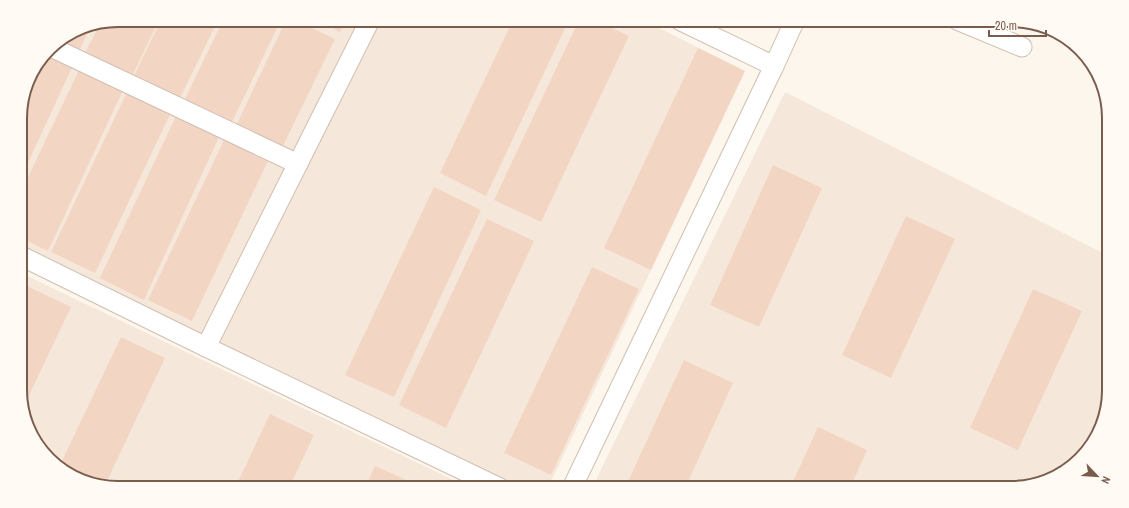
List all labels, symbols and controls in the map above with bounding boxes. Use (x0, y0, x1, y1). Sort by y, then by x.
scale bar (989, 12, 1046, 38)
text: 20 m (995, 18, 1017, 34)
north arrow (1077, 456, 1117, 496)
text: N (1098, 474, 1114, 486)

